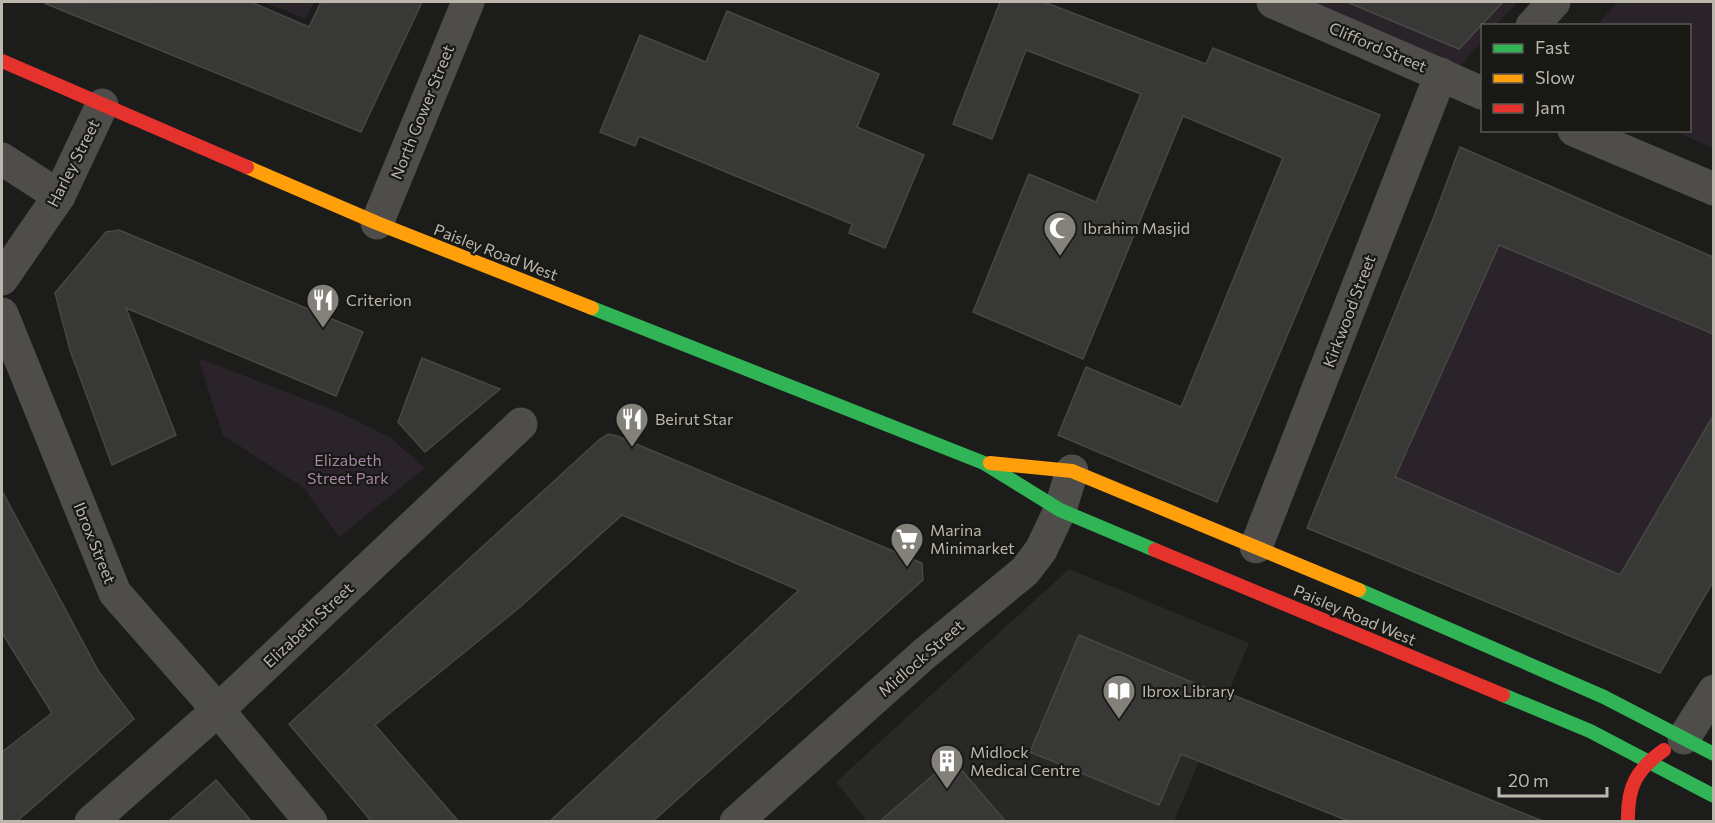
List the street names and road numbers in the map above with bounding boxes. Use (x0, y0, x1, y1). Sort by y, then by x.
street label: Clifford Street (1327, 17, 1430, 76)
street label: North Gower Street (386, 41, 457, 182)
street label: Harley Street (42, 115, 103, 210)
street label: Paisley Road West (431, 219, 561, 284)
street label: Kirkwood Street (1318, 251, 1379, 370)
street label: Ibrox Street (71, 499, 121, 587)
street label: Elizabeth Street (259, 578, 357, 671)
street label: Paisley Road West (1291, 580, 1420, 649)
street label: Midlock Street (874, 615, 968, 700)

